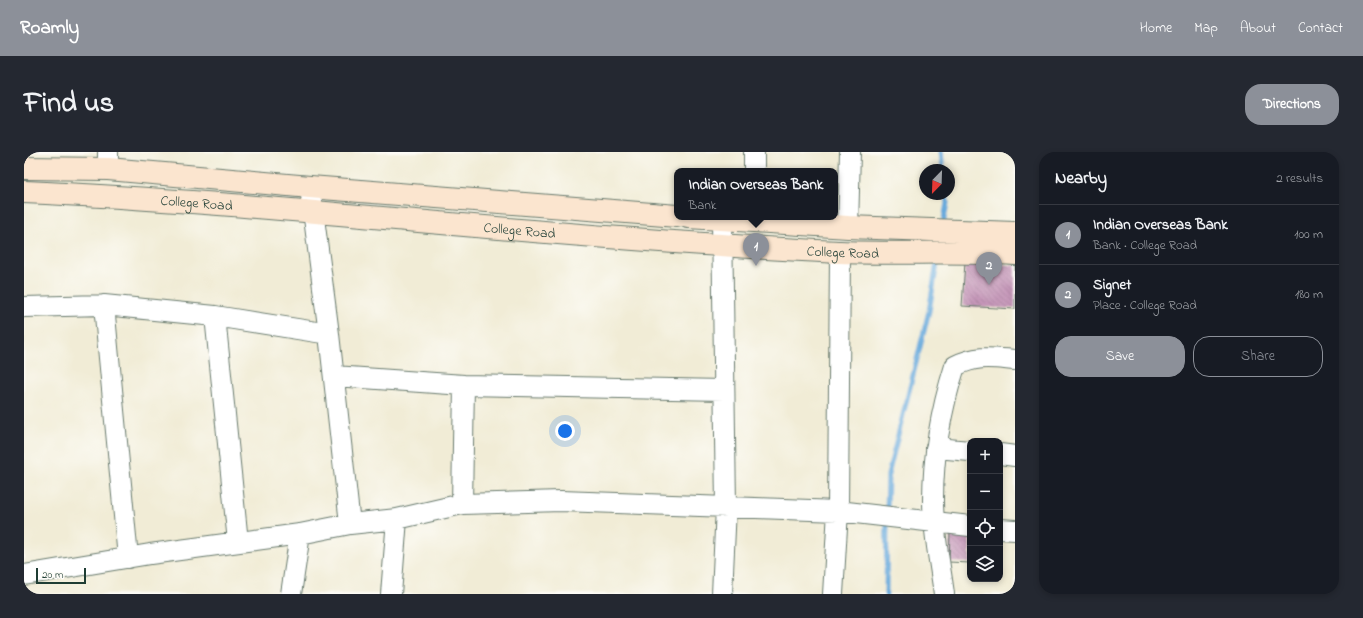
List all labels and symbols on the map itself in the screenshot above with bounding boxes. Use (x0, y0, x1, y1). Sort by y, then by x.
north arrow (919, 164, 955, 200)
street label: College Road (160, 191, 233, 217)
street label: College Road (483, 218, 556, 245)
pin: 1 (743, 233, 769, 266)
street label: College Road (806, 241, 879, 265)
pin: 2 (976, 252, 1002, 285)
your location (555, 421, 575, 441)
scale bar (36, 566, 86, 585)

